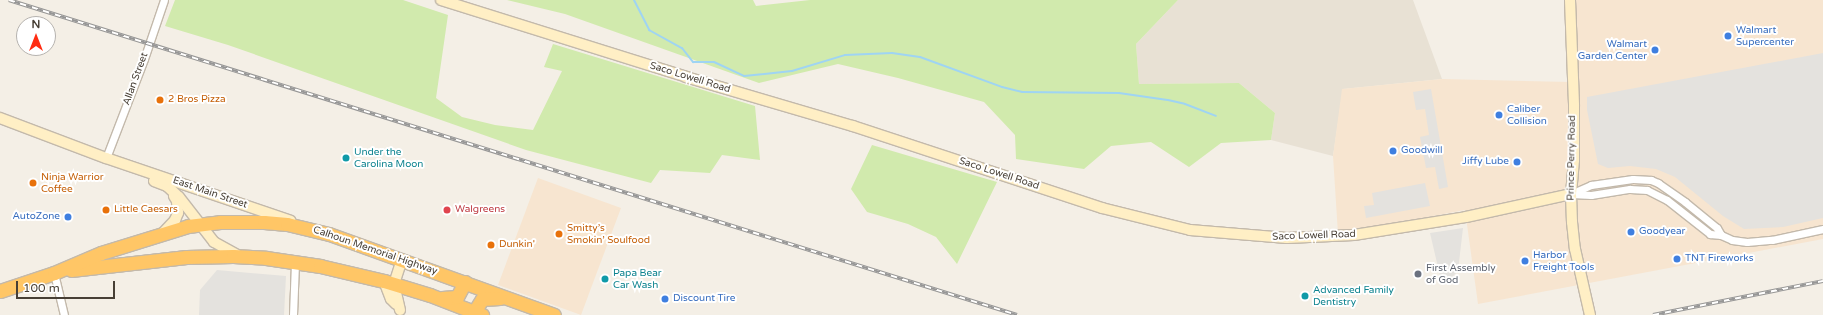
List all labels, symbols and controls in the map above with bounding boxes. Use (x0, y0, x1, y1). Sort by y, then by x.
north arrow (16, 16, 56, 56)
text: N (32, 18, 40, 31)
place label: Walmart Supercenter (1736, 24, 1794, 48)
marker: Walmart Supercenter (1723, 31, 1733, 41)
place label: Walmart Garden Center (1578, 38, 1647, 62)
marker: Walmart Garden Center (1650, 45, 1660, 55)
street label: Allan Street (121, 51, 151, 107)
street label: Saco Lowell Road (648, 60, 732, 96)
place label: 2 Bros Pizza (168, 94, 226, 106)
marker: 2 Bros Pizza (155, 95, 165, 105)
place label: Caliber Collision (1507, 103, 1547, 126)
marker: Caliber Collision (1494, 110, 1504, 120)
street label: Prince Perry Road (1565, 115, 1579, 201)
place label: Goodwill (1401, 145, 1442, 157)
place label: Under the Carolina Moon (354, 146, 423, 170)
marker: Goodwill (1388, 146, 1398, 156)
marker: Under the Carolina Moon (341, 153, 351, 163)
street label: Saco Lowell Road (957, 155, 1041, 193)
place label: Jiffy Lube (1462, 156, 1509, 168)
marker: Jiffy Lube (1512, 157, 1522, 167)
place label: Ninja Warrior Coffee (41, 171, 104, 194)
street label: East Main Street (171, 175, 249, 211)
marker: Ninja Warrior Coffee (28, 178, 38, 188)
place label: Little Caesars (114, 204, 178, 216)
place label: Walgreens (455, 204, 505, 216)
marker: Little Caesars (101, 205, 111, 215)
marker: Walgreens (442, 205, 452, 215)
place label: AutoZone (13, 211, 60, 223)
marker: AutoZone (63, 212, 73, 222)
place label: Smitty’s Smokin’ Soulfood (567, 222, 650, 246)
street label: Calhoun Memorial Highway (311, 224, 439, 278)
place label: Goodyear (1639, 226, 1685, 238)
marker: Goodyear (1626, 227, 1636, 237)
marker: Smitty’s Smokin’ Soulfood (554, 229, 564, 239)
street label: Saco Lowell Road (1272, 229, 1356, 243)
place label: Dunkin' (499, 239, 535, 251)
marker: Dunkin' (486, 240, 496, 250)
place label: Harbor Freight Tools (1533, 249, 1594, 272)
place label: TNT Fireworks (1685, 253, 1754, 265)
marker: TNT Fireworks (1672, 254, 1682, 264)
marker: Harbor Freight Tools (1520, 256, 1530, 266)
place label: First Assembly of God (1426, 262, 1496, 286)
place label: Papa Bear Car Wash (613, 267, 662, 290)
marker: First Assembly of God (1413, 269, 1423, 279)
scale bar (18, 273, 117, 299)
marker: Papa Bear Car Wash (600, 274, 610, 284)
text: 100 m (23, 281, 60, 295)
place label: Advanced Family Dentistry (1313, 284, 1394, 308)
marker: Advanced Family Dentistry (1300, 291, 1310, 301)
place label: Discount Tire (673, 293, 735, 305)
marker: Discount Tire (660, 294, 670, 304)

